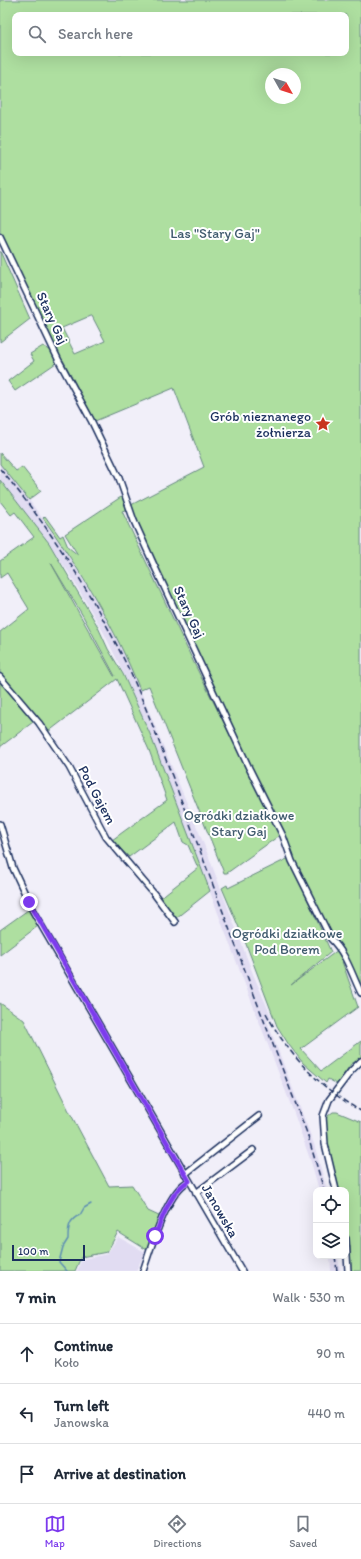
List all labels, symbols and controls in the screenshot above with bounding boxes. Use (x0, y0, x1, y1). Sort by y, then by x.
search box (12, 12, 349, 56)
icon: search (26, 23, 48, 45)
text: Search here (58, 25, 133, 43)
north arrow (265, 68, 301, 104)
park label: Las "Stary Gaj" (170, 225, 260, 242)
street label: Stary Gaj (33, 289, 71, 347)
place label: Grób nieznanego żołnierza (210, 408, 312, 441)
place icon: Grób nieznanego żołnierza (314, 415, 332, 433)
street label: Stary Gaj (170, 583, 208, 641)
street label: Pod Gajem (74, 763, 120, 827)
park label: Ogródki działkowe Stary Gaj (184, 807, 295, 840)
route end (20, 893, 38, 911)
park label: Ogródki działkowe Pod Borem (232, 925, 343, 958)
street label: Janowska (198, 1181, 243, 1242)
map controls (313, 1187, 349, 1259)
button: locate (313, 1187, 349, 1223)
button: layers (313, 1223, 349, 1259)
route start (146, 1227, 164, 1245)
scale bar (12, 1243, 85, 1262)
text: 100 m (18, 1245, 48, 1258)
text: 7 min (16, 1287, 56, 1307)
text: Walk · 530 m (273, 1290, 345, 1305)
text: Continue (54, 1337, 113, 1355)
icon: ahead (16, 1343, 38, 1365)
text: 90 m (316, 1346, 345, 1361)
text: Koło (54, 1355, 79, 1370)
text: Turn left (54, 1397, 109, 1415)
icon: left (16, 1403, 38, 1425)
text: 440 m (308, 1406, 345, 1421)
text: Janowska (54, 1415, 109, 1430)
icon: arrive (16, 1463, 38, 1485)
text: Arrive at destination (54, 1465, 186, 1483)
tab: Map (44, 1513, 66, 1550)
tab: Directions (153, 1513, 202, 1550)
tab: Saved (289, 1513, 317, 1550)

